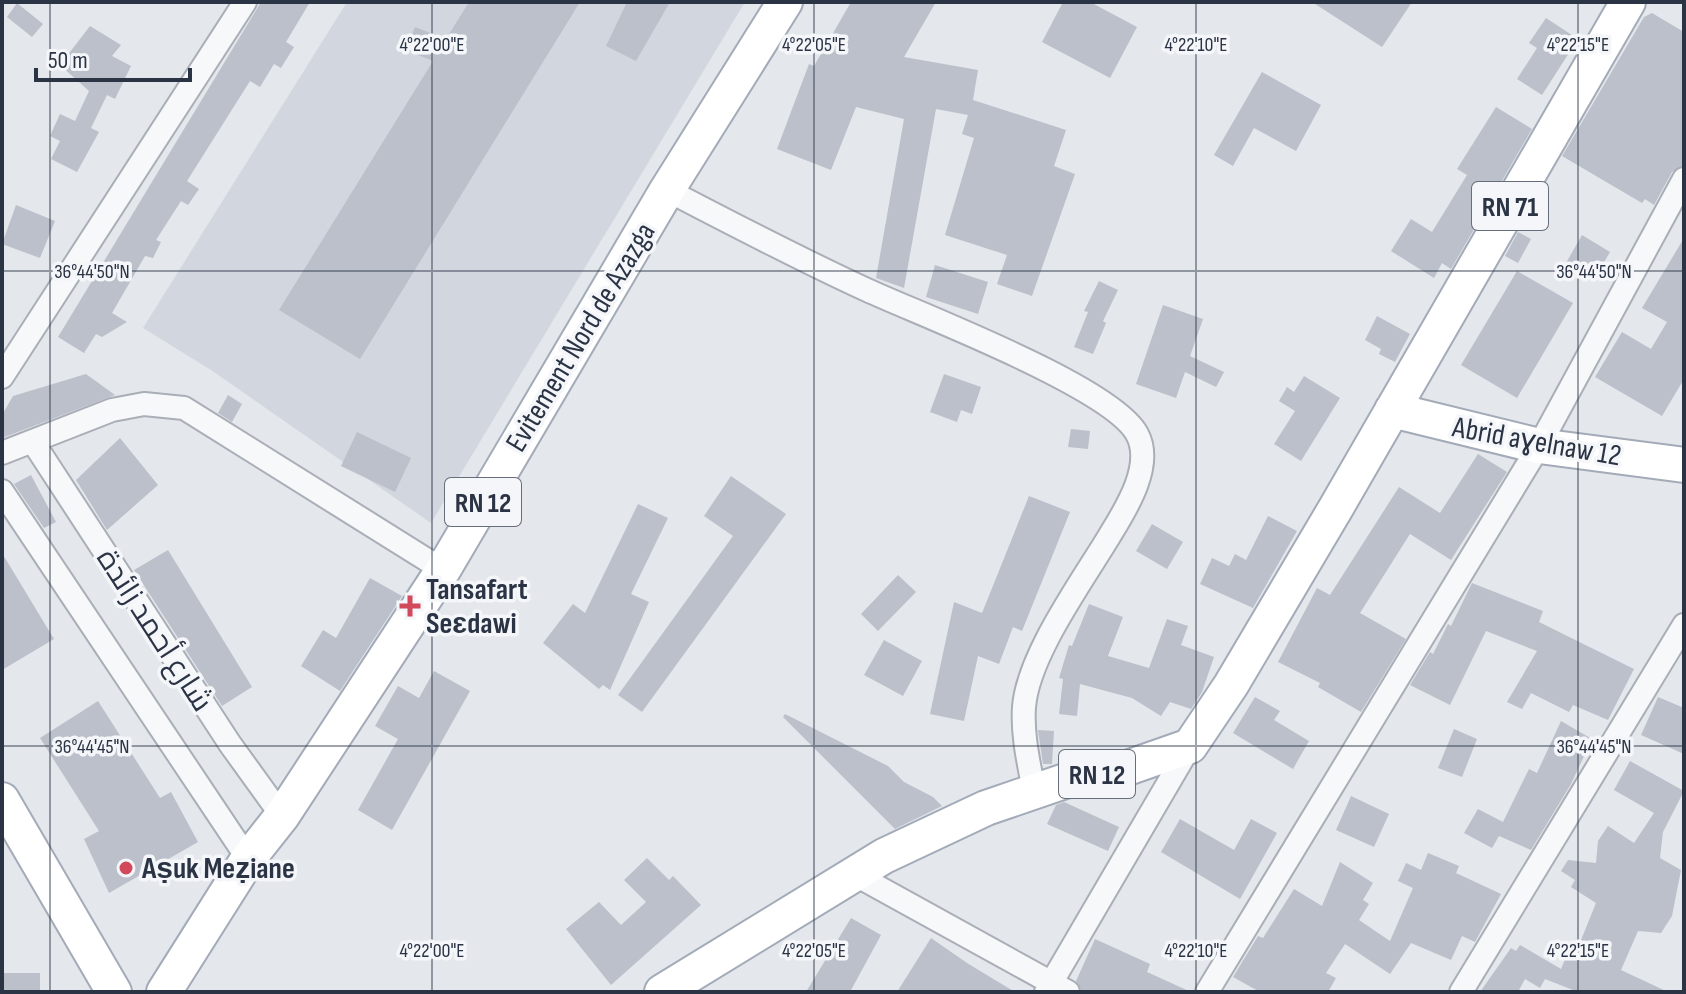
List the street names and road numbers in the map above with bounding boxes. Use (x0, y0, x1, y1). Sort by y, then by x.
road number: RN 71 (1472, 182, 1548, 230)
street label: Evitement Nord de Azazga (498, 217, 663, 458)
street label: Abrid aɣelnaw 12 (1449, 409, 1624, 475)
road number: RN 12 (445, 478, 521, 526)
street label: شارع أحمد زائدة (88, 542, 222, 719)
road number: RN 12 (1059, 750, 1135, 798)

